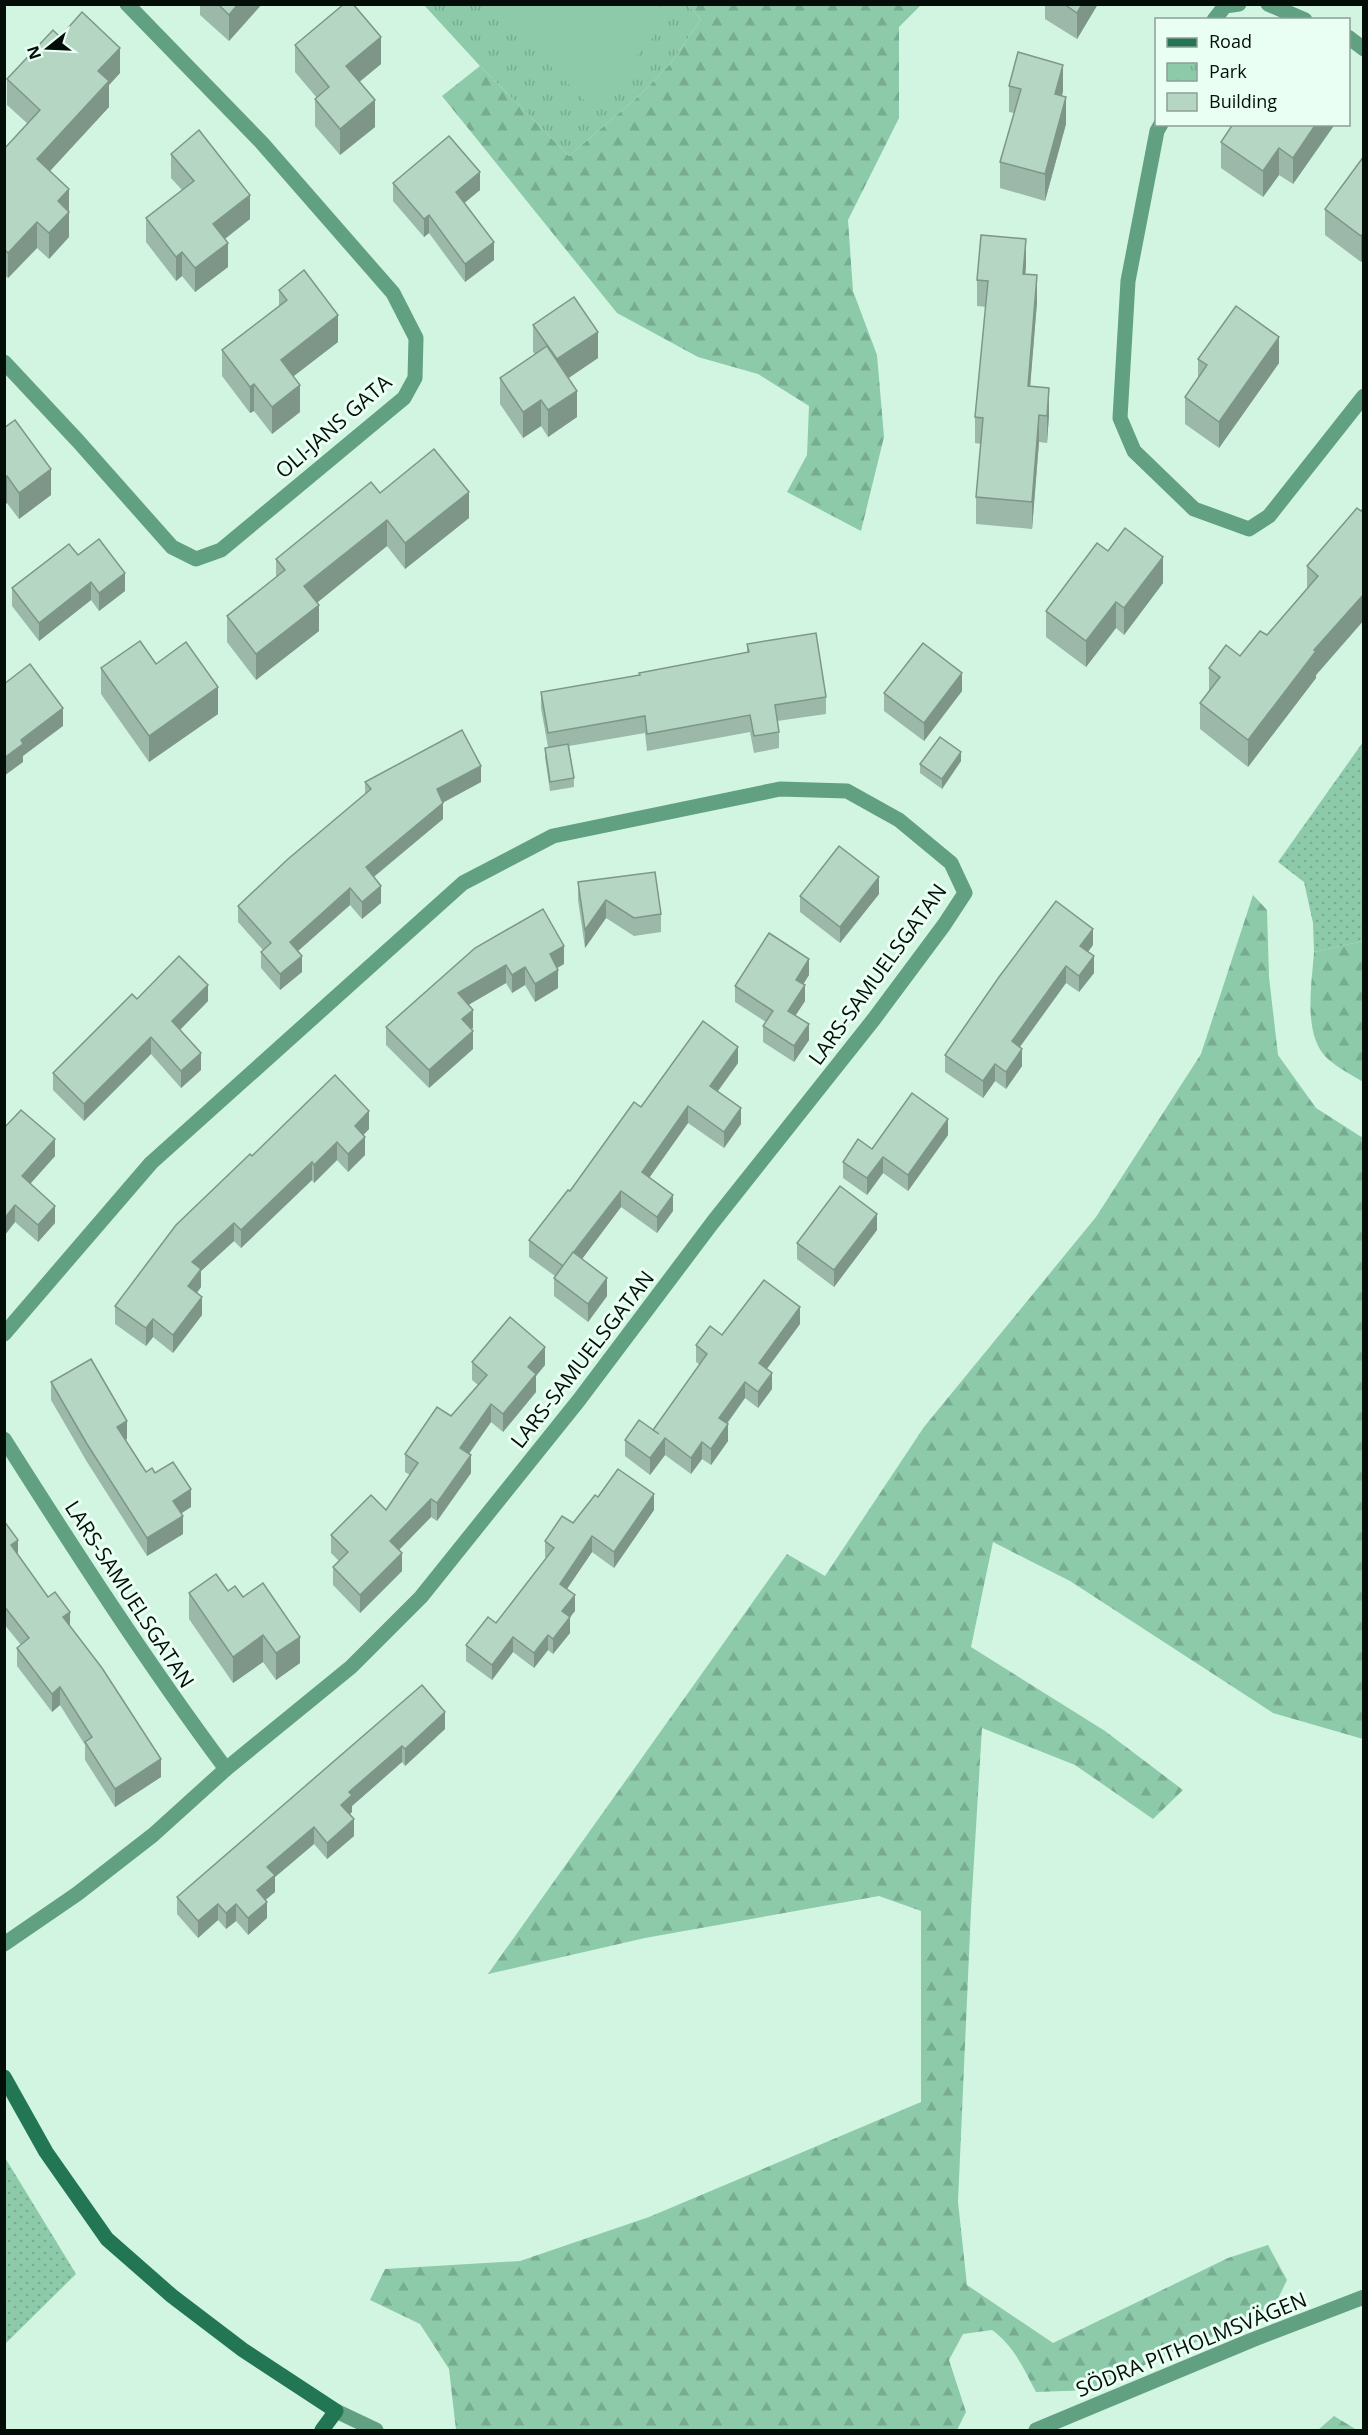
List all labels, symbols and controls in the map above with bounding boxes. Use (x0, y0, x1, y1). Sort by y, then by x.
north arrow (18, 18, 78, 78)
legend (1155, 18, 1350, 126)
text: Road (1209, 29, 1252, 53)
text: N (21, 43, 46, 62)
text: Park (1209, 59, 1247, 83)
text: Building (1209, 89, 1277, 113)
street label: OLI-JANS GATA (269, 367, 397, 484)
street label: LARS-SAMUELSGATAN (802, 878, 952, 1070)
street label: LARS-SAMUELSGATAN (504, 1265, 660, 1453)
street label: LARS-SAMUELSGATAN (59, 1495, 201, 1693)
street label: SÖDRA PITHOLMSVÄGEN (1071, 2285, 1311, 2403)

